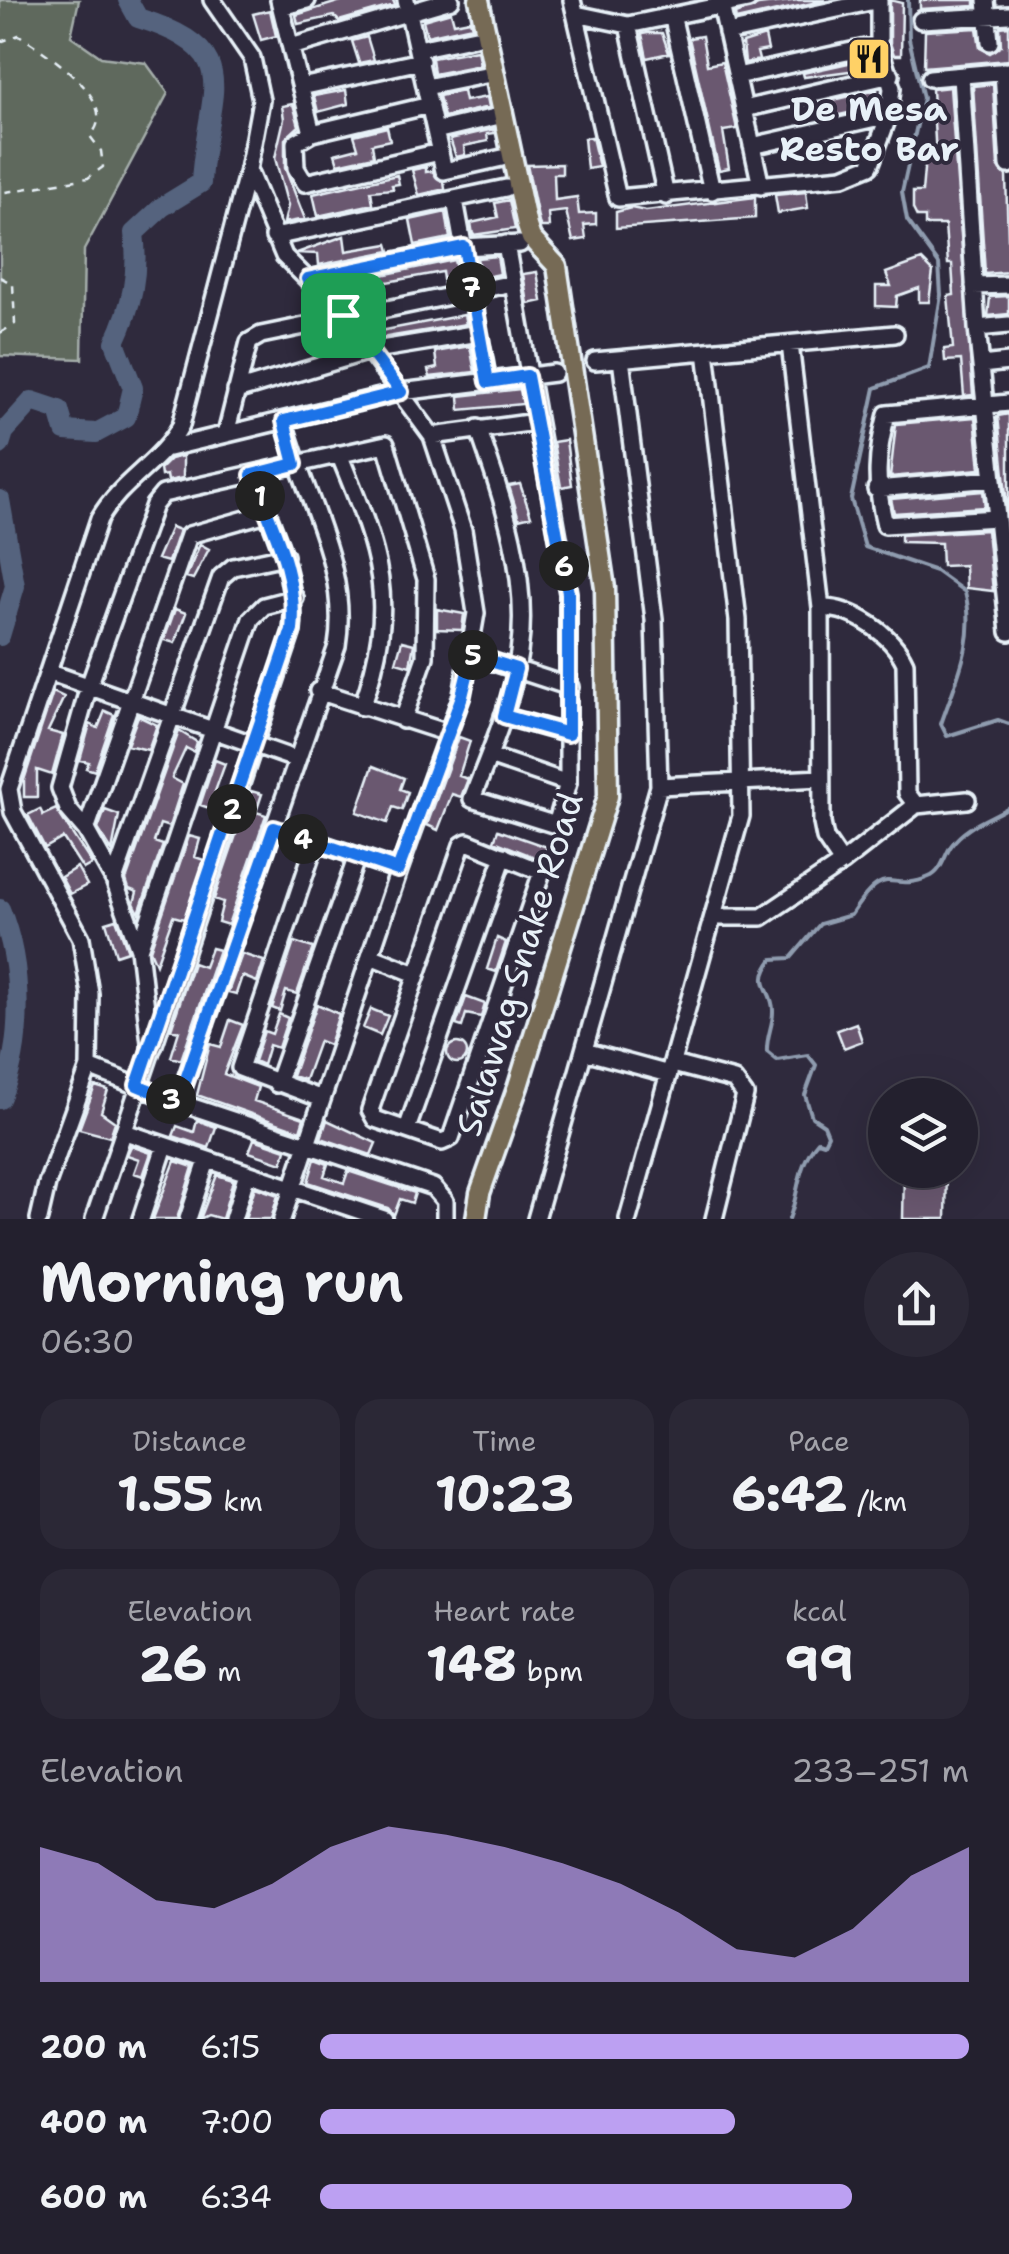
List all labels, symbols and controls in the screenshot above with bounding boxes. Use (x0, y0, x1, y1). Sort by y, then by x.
restaurant icon: De Mesa Resto Bar (846, 36, 892, 82)
place label: De Mesa Resto Bar (779, 85, 959, 172)
pin: 7 (446, 262, 496, 312)
text: 7 (461, 268, 481, 306)
pin (301, 273, 386, 358)
icon: arrive (316, 288, 371, 343)
pin: 1 (235, 471, 285, 521)
text: 1 (254, 477, 266, 515)
pin: 6 (539, 541, 589, 591)
text: 6 (554, 547, 574, 585)
pin: 5 (448, 630, 498, 680)
text: 5 (464, 636, 482, 674)
pin: 2 (207, 784, 257, 834)
street label: Salawag Snake Road (444, 786, 594, 1142)
text: 2 (222, 790, 242, 828)
pin: 4 (278, 814, 328, 864)
text: 4 (293, 820, 313, 858)
pin: 3 (146, 1074, 196, 1124)
map controls (868, 1078, 978, 1188)
button: layers (868, 1078, 978, 1188)
text: 3 (161, 1080, 181, 1118)
text: Morning run (40, 1245, 404, 1319)
button: share (864, 1252, 969, 1357)
text: 06:30 (40, 1320, 134, 1363)
text: Distance (132, 1422, 247, 1460)
text: Time (472, 1422, 537, 1460)
text: Pace (788, 1422, 850, 1460)
text: 1.55 (117, 1460, 214, 1527)
text: 10:23 (435, 1460, 574, 1527)
text: 6:42 (731, 1460, 848, 1527)
text: km (214, 1482, 263, 1520)
text: /km (848, 1482, 907, 1520)
text: Elevation (127, 1592, 252, 1630)
text: Heart rate (433, 1592, 576, 1630)
text: kcal (792, 1592, 846, 1630)
text: 26 (138, 1630, 208, 1697)
text: 148 (426, 1630, 517, 1697)
text: 99 (784, 1630, 854, 1697)
text: m (208, 1652, 241, 1690)
text: bpm (517, 1652, 583, 1690)
text: Elevation (40, 1749, 183, 1792)
text: 233–251 m (791, 1749, 969, 1792)
text: 200 m (40, 2025, 147, 2068)
text: 6:15 (200, 2025, 260, 2068)
text: 400 m (40, 2100, 147, 2143)
text: 7:00 (200, 2100, 273, 2143)
text: 600 m (40, 2175, 147, 2218)
text: 6:34 (200, 2175, 272, 2218)

